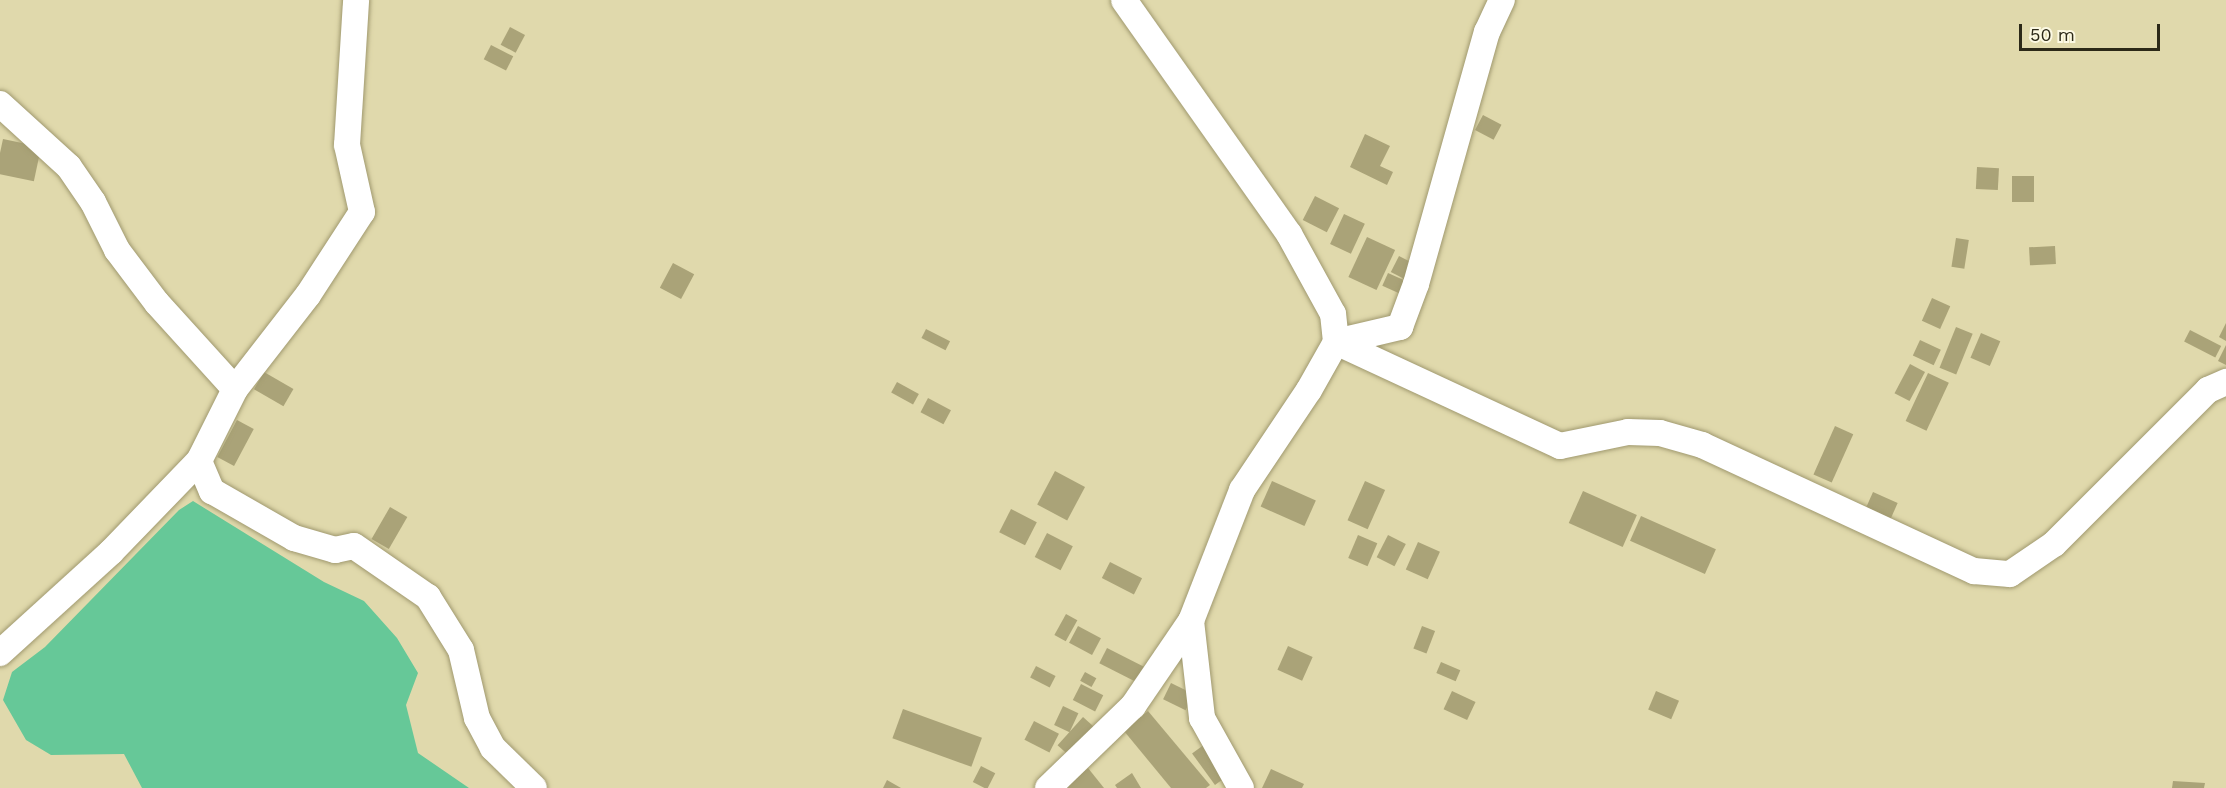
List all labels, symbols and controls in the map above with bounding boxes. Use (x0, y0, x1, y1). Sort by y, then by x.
scale bar (2022, 12, 2163, 50)
text: 50 m (2030, 24, 2075, 45)

